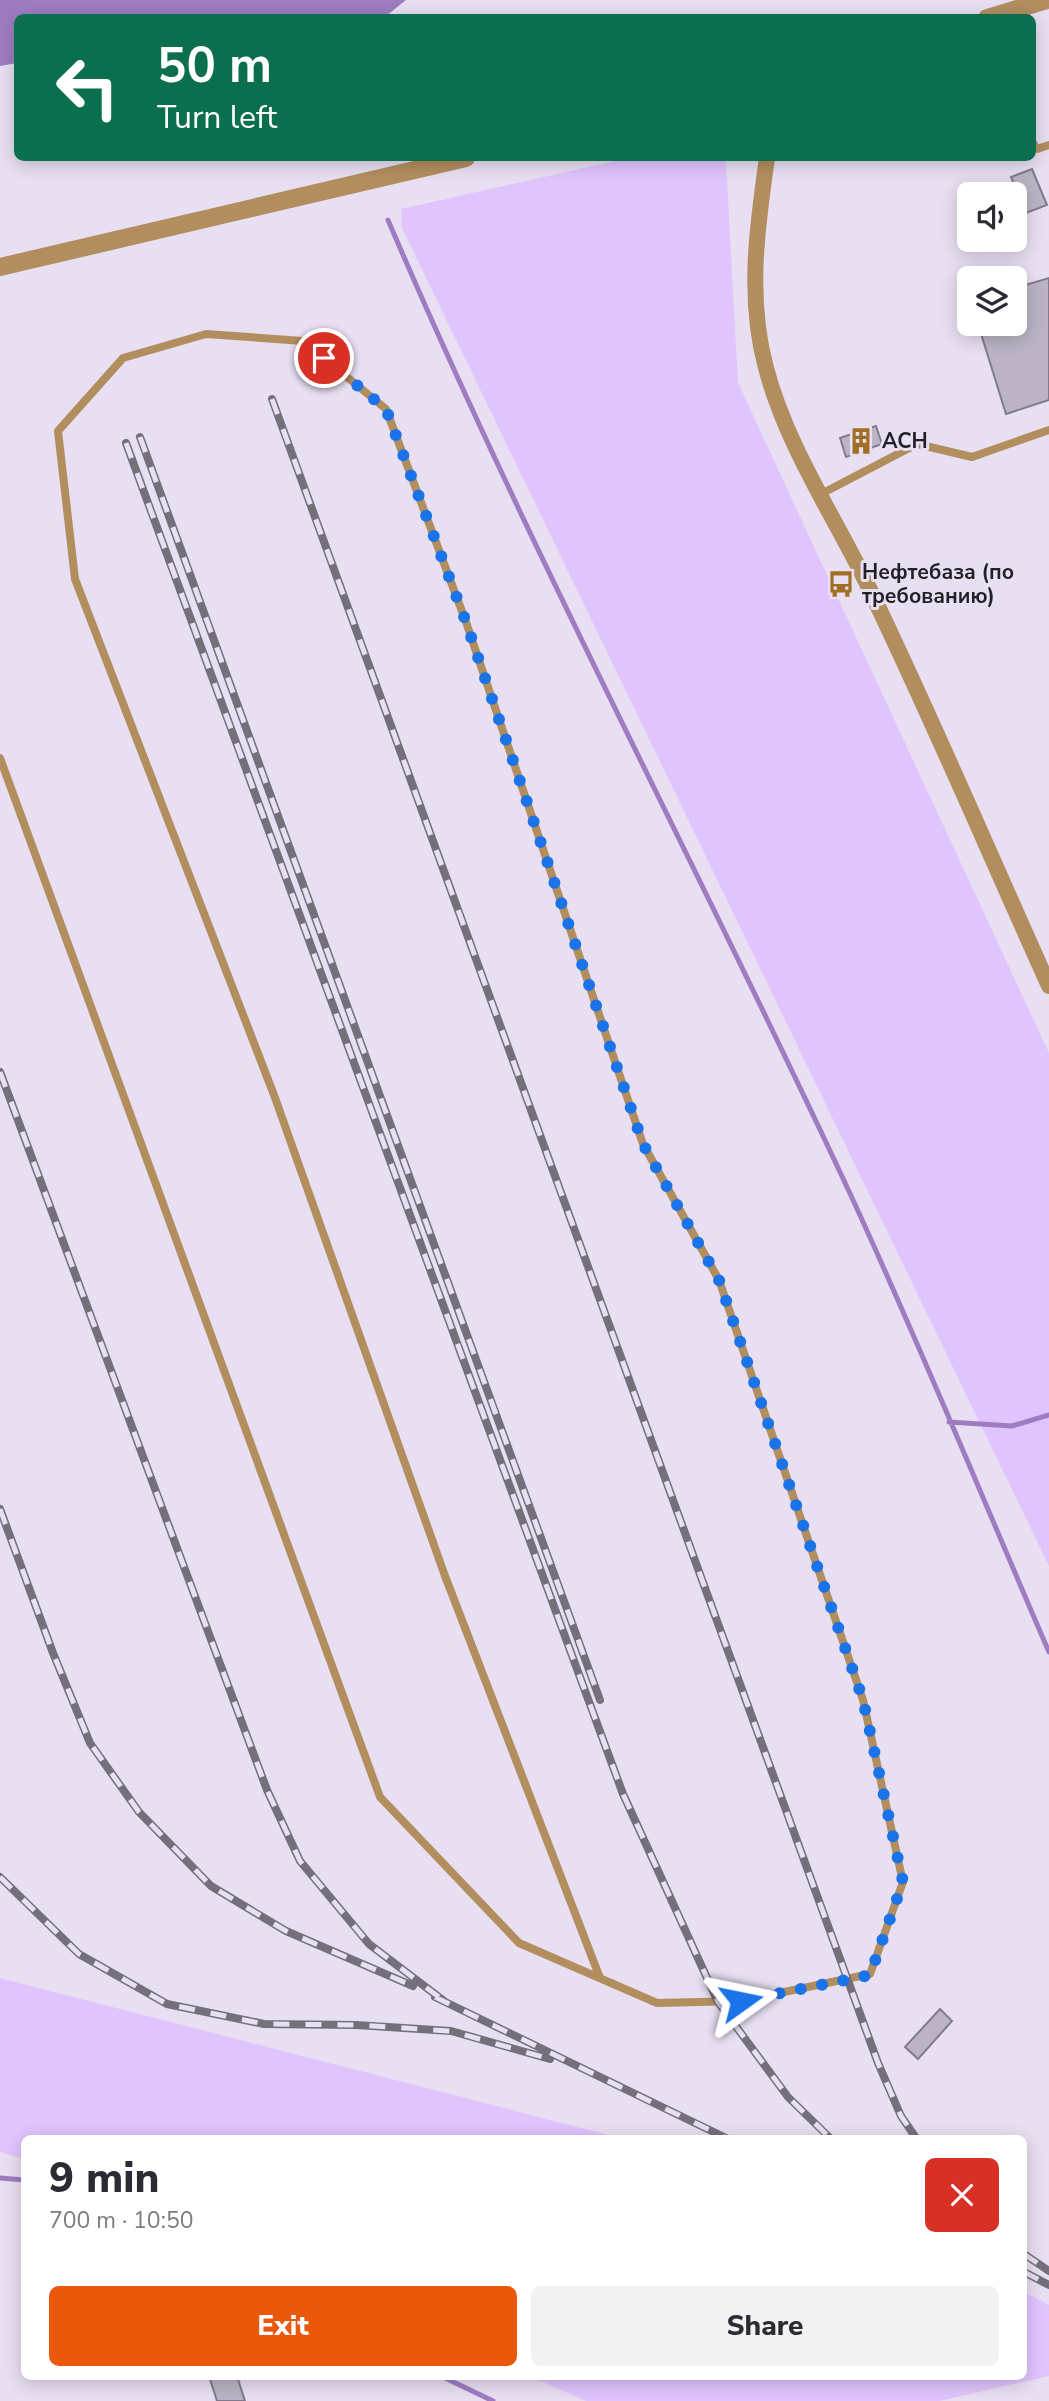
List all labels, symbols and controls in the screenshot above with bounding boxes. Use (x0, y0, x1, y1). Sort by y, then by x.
text: 50 m (157, 32, 272, 99)
icon: left (42, 42, 133, 133)
text: Turn left (157, 96, 277, 139)
map controls (957, 182, 1027, 336)
button: sound (957, 182, 1027, 252)
button: layers (957, 266, 1027, 336)
pin (294, 328, 354, 388)
icon: arrive (305, 339, 343, 377)
building icon: АСН (846, 426, 876, 456)
place label: АСН (882, 427, 928, 455)
place label: Нефтебаза (по требованию) (862, 558, 1014, 610)
bus stop icon: Нефтебаза (по требованию) (826, 569, 856, 599)
position arrow (704, 1964, 778, 2038)
text: 9 min (49, 2150, 159, 2207)
button: close (925, 2158, 999, 2232)
text: 700 m · 10:50 (49, 2205, 194, 2236)
button: Exit (49, 2286, 517, 2366)
button: Share (531, 2286, 999, 2366)

